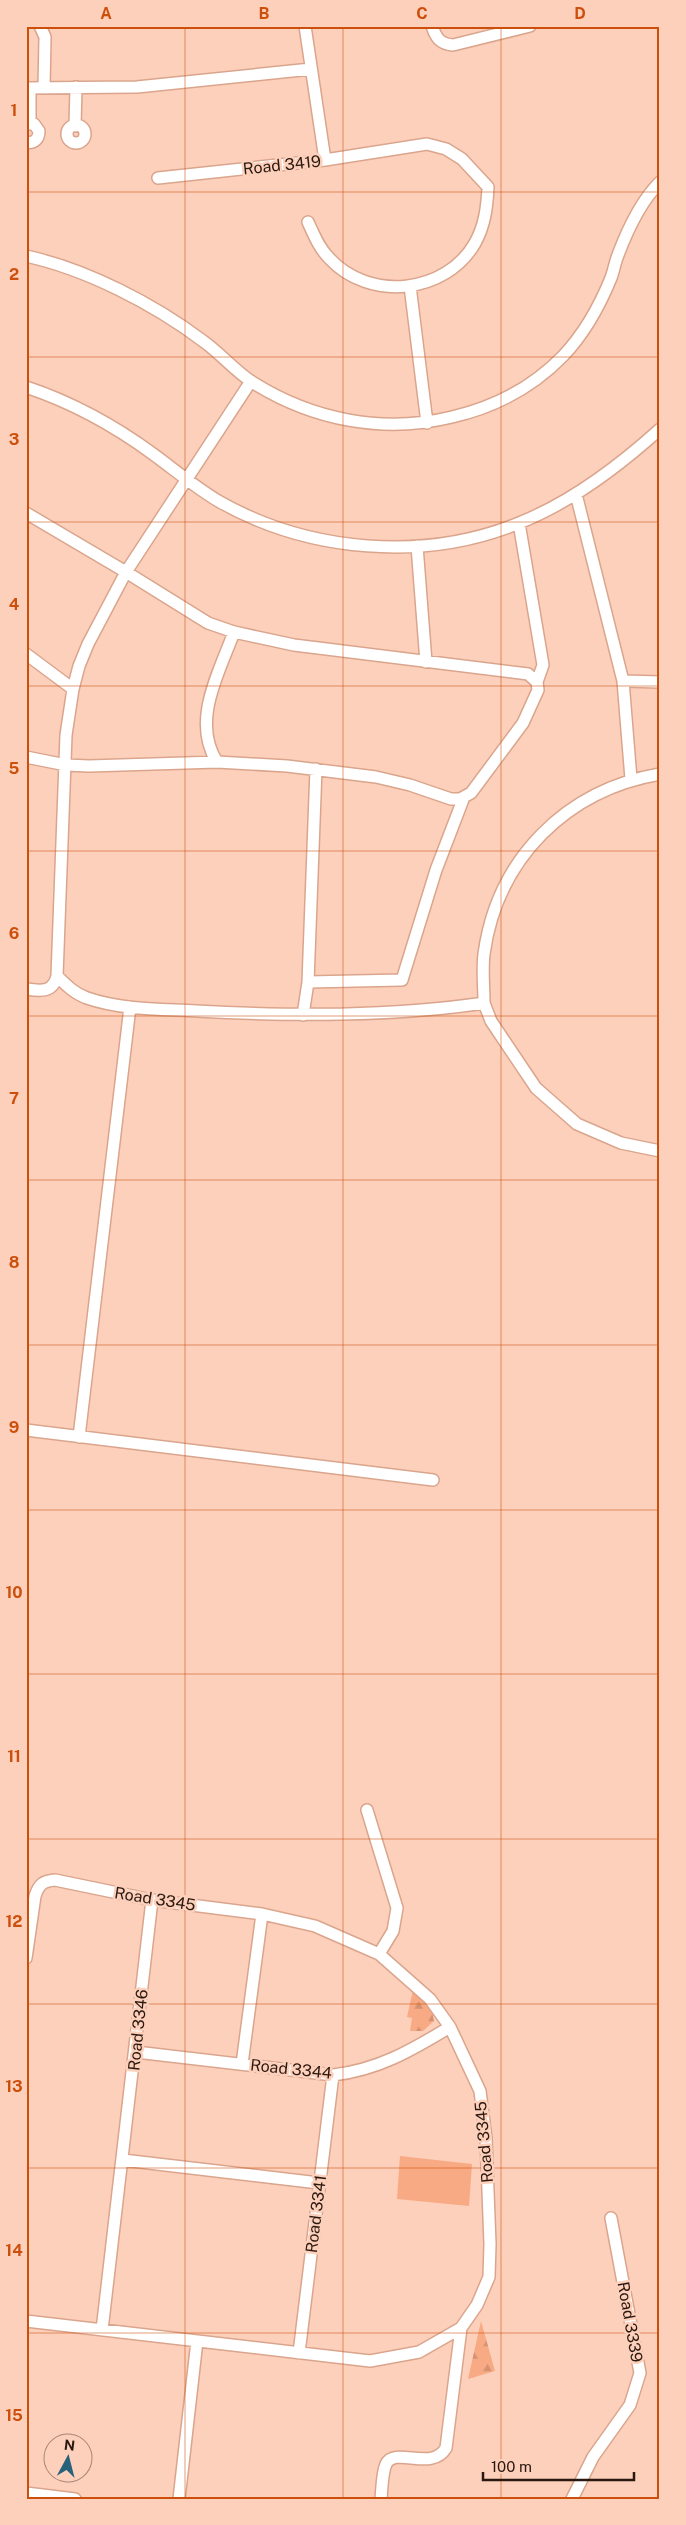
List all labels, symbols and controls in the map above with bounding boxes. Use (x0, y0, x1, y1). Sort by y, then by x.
text: A (100, 4, 112, 23)
text: B (259, 4, 270, 23)
text: C (416, 4, 428, 23)
text: D (574, 4, 586, 23)
text: 1 (11, 101, 17, 120)
street label: Road 3419 (242, 151, 322, 179)
text: 2 (9, 265, 19, 284)
text: 3 (9, 430, 19, 449)
text: 4 (9, 595, 20, 614)
text: 5 (9, 759, 20, 778)
text: 6 (9, 924, 19, 943)
text: 7 (9, 1089, 19, 1108)
text: 8 (9, 1253, 20, 1272)
text: 9 (9, 1418, 19, 1437)
text: 10 (5, 1583, 23, 1602)
text: 11 (7, 1747, 21, 1766)
street label: Road 3345 (113, 1883, 197, 1915)
text: 12 (5, 1912, 23, 1931)
street label: Road 3346 (124, 1988, 152, 2072)
street label: Road 3344 (249, 2055, 333, 2083)
text: 13 (5, 2077, 23, 2096)
street label: Road 3345 (471, 2100, 497, 2184)
street label: Road 3341 (302, 2174, 330, 2254)
text: 14 (5, 2241, 23, 2260)
street label: Road 3339 (614, 2280, 646, 2364)
text: 15 (5, 2406, 23, 2425)
north arrow (42, 2432, 92, 2482)
text: N (63, 2436, 76, 2454)
scale bar (483, 2450, 635, 2482)
text: 100 m (491, 2458, 532, 2475)

